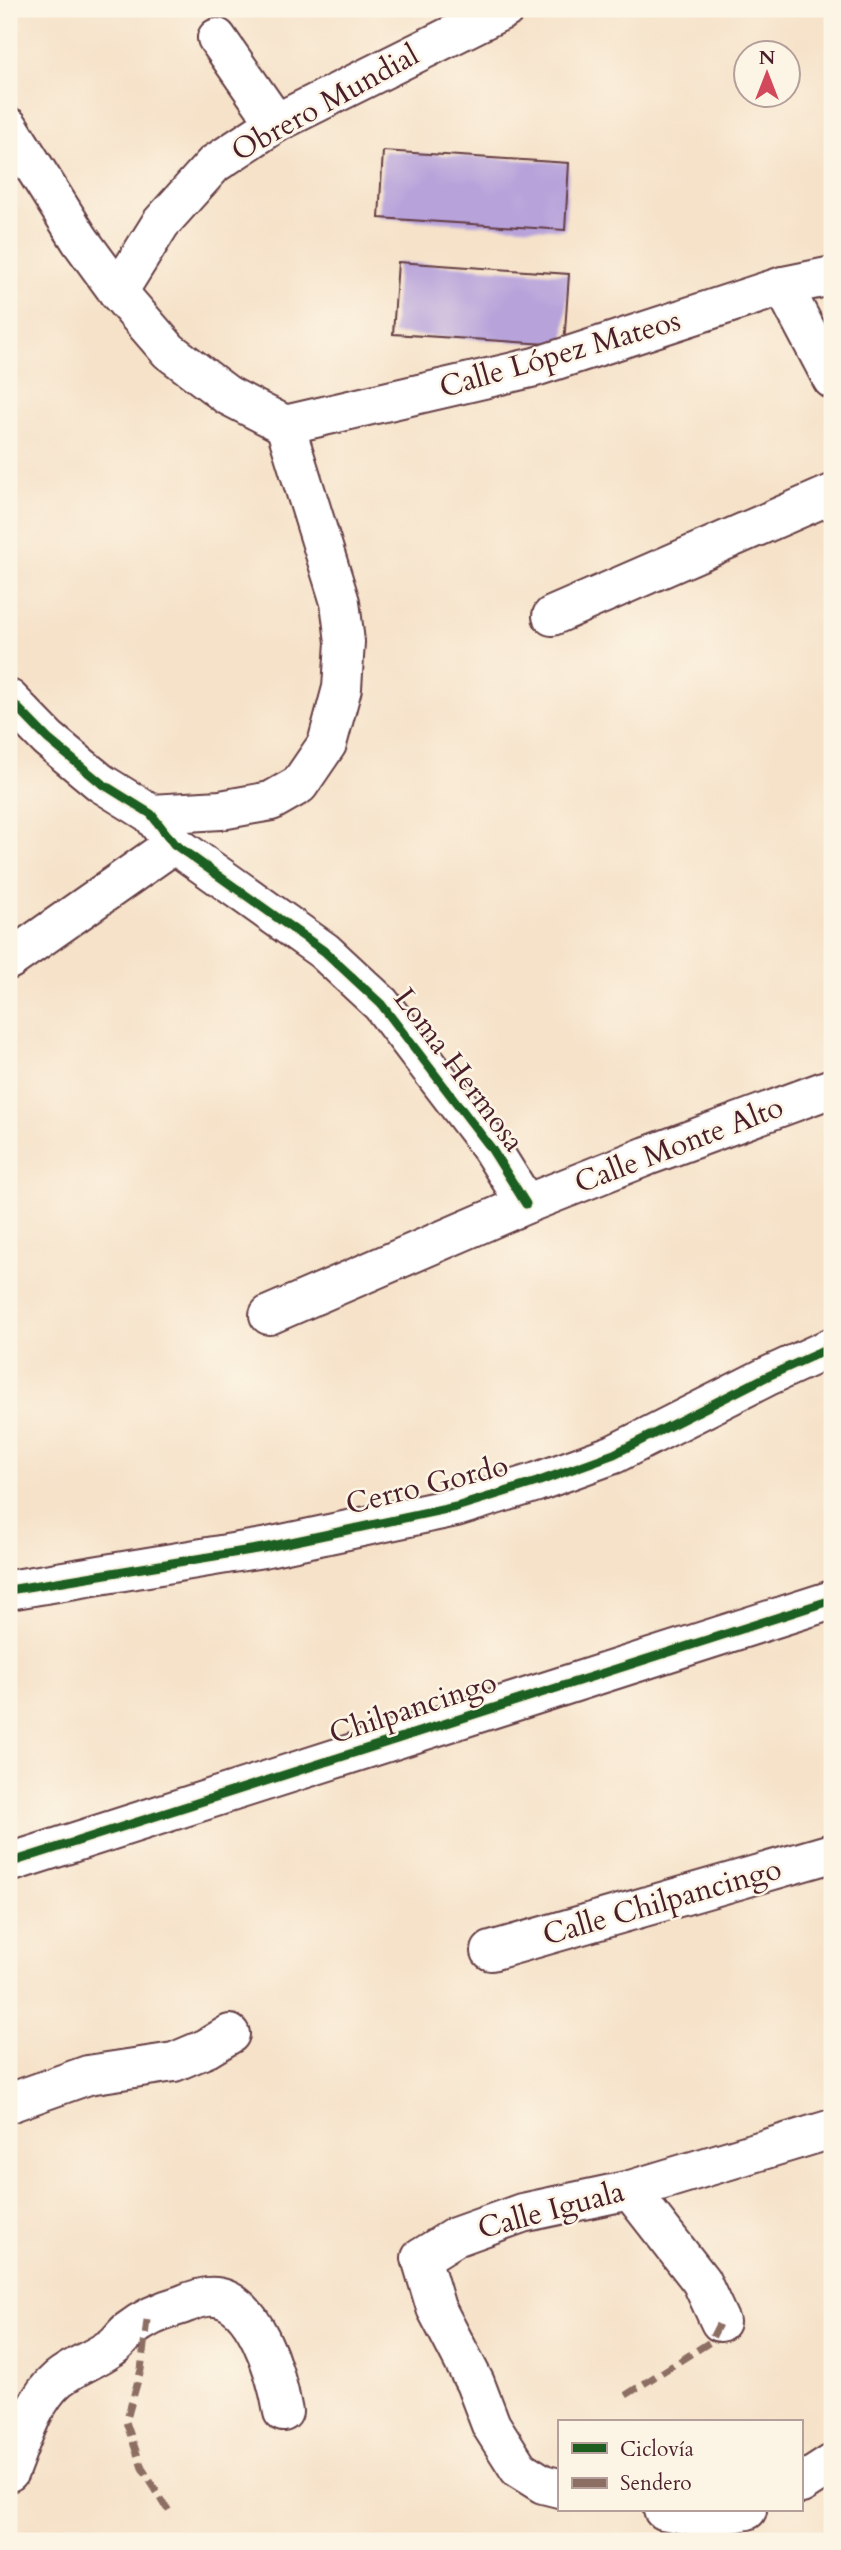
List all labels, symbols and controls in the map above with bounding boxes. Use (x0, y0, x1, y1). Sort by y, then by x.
street label: Obrero Mundial (224, 34, 426, 171)
north arrow (732, 38, 802, 108)
text: N (759, 45, 776, 71)
street label: Calle López Mateos (435, 300, 685, 408)
street label: Loma Hermosa (384, 980, 534, 1160)
street label: Calle Monte Alto (569, 1086, 789, 1204)
street label: Cerro Gordo (342, 1445, 512, 1525)
street label: Chilpancingo (324, 1662, 502, 1754)
street label: Calle Chilpancingo (538, 1848, 786, 1956)
street label: Calle Iguala (473, 2171, 629, 2249)
legend (558, 2420, 802, 2512)
text: Ciclovía (620, 2435, 694, 2464)
text: Sendero (620, 2469, 692, 2498)

